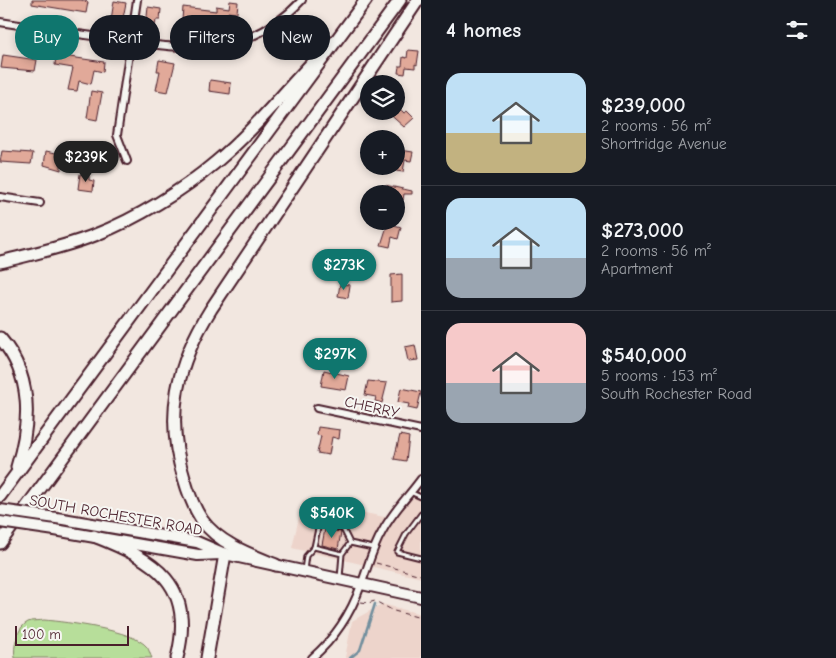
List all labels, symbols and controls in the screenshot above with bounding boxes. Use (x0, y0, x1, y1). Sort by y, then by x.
chip: Buy (15, 15, 79, 60)
chip: Rent (89, 15, 160, 60)
chip: Filters (170, 15, 253, 60)
chip: New (263, 15, 330, 60)
icon: filters (783, 16, 811, 44)
text: 4 homes (446, 18, 521, 42)
map controls (360, 75, 405, 230)
button: layers (360, 75, 405, 120)
icon: home (486, 93, 546, 153)
text: $239,000 (601, 93, 685, 117)
text: 2 rooms · 56 m² (601, 117, 711, 135)
button: + (360, 130, 405, 175)
text: Shortridge Avenue (601, 135, 727, 153)
pin: $239K (51, 140, 121, 183)
text: $239K (65, 148, 107, 166)
button: − (360, 185, 405, 230)
icon: home (486, 218, 546, 278)
text: $273,000 (601, 218, 684, 242)
text: 2 rooms · 56 m² (601, 242, 711, 260)
pin: $273K (309, 248, 379, 291)
text: $273K (323, 256, 365, 274)
text: Apartment (601, 260, 673, 278)
pin: $297K (300, 338, 370, 380)
icon: home (486, 343, 546, 403)
text: $540,000 (601, 343, 687, 367)
text: $297K (314, 345, 356, 363)
text: 5 rooms · 153 m² (601, 367, 717, 385)
text: South Rochester Road (601, 385, 752, 403)
street label: CHERRY (343, 392, 401, 422)
street label: SOUTH ROCHESTER ROAD (28, 491, 204, 539)
pin: $540K (297, 496, 367, 539)
text: $540K (310, 504, 354, 522)
scale bar (15, 623, 129, 646)
text: 100 m (22, 626, 61, 643)

